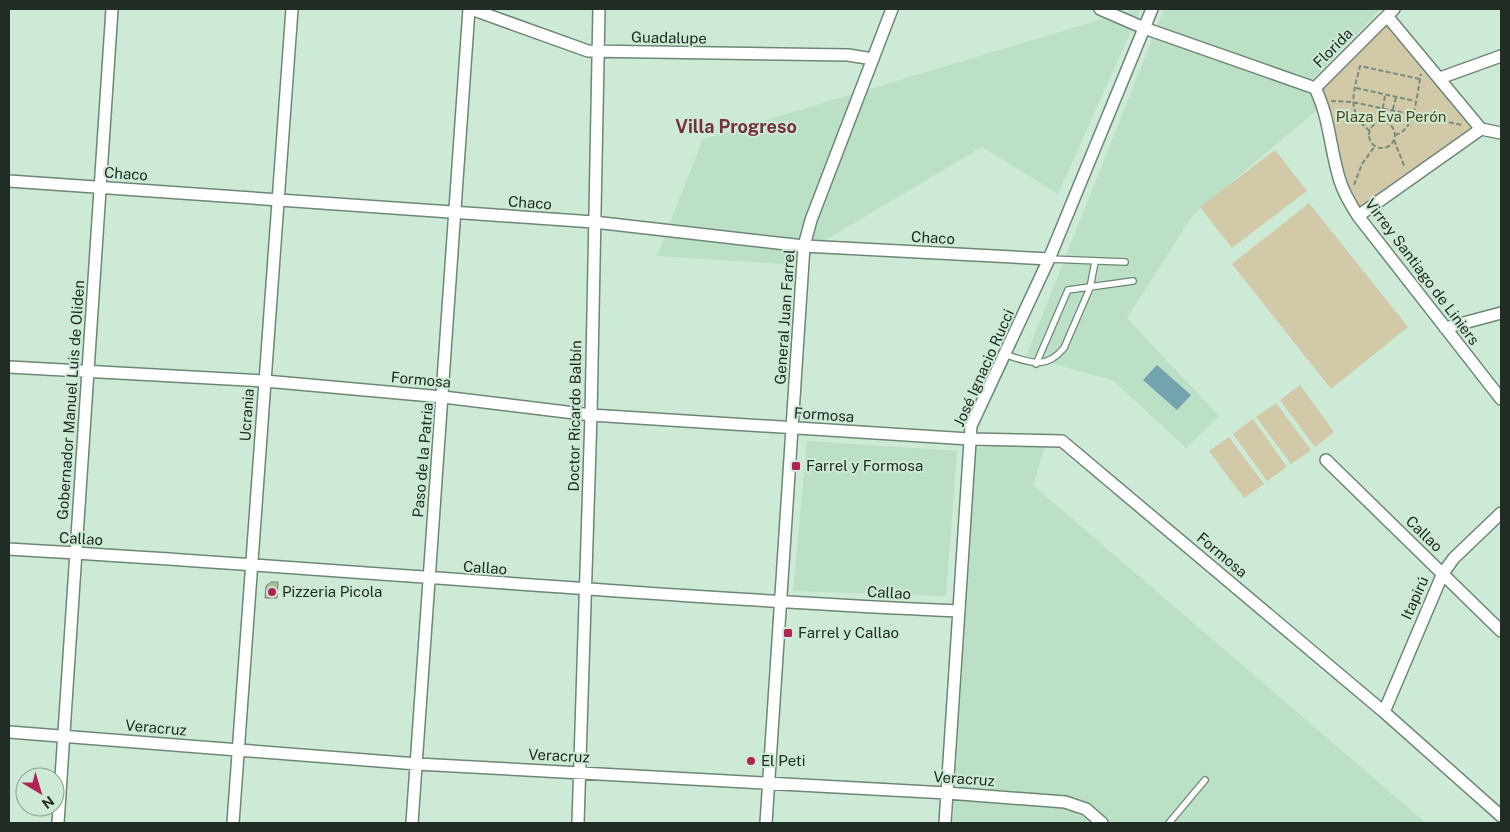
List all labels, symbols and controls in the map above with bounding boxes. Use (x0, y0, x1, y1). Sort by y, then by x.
street label: Florida (1310, 25, 1356, 71)
street label: Guadalupe (631, 28, 707, 47)
park label: Plaza Eva Perón (1336, 108, 1446, 125)
district label: Villa Progreso (675, 116, 797, 137)
street label: Chaco (104, 163, 148, 184)
street label: Chaco (508, 192, 552, 213)
street label: Virrey Santiago de Liniers (1362, 195, 1483, 348)
street label: Chaco (911, 228, 955, 247)
street label: General Juan Farrel (771, 249, 798, 385)
street label: Gobernador Manuel Luis de Oliden (54, 279, 87, 521)
street label: José Ignacio Rucci (950, 306, 1017, 429)
street label: Doctor Ricardo Balbín (565, 340, 584, 492)
street label: Formosa (390, 368, 452, 391)
street label: Ucrania (236, 388, 257, 442)
street label: Paso de la Patria (409, 402, 436, 518)
street label: Formosa (793, 404, 855, 425)
place label: Farrel y Formosa (806, 457, 923, 474)
marker: Farrel y Formosa (790, 460, 802, 472)
street label: Callao (1403, 512, 1446, 555)
street label: Callao (59, 529, 103, 548)
street label: Formosa (1194, 529, 1251, 581)
street label: Callao (462, 557, 508, 578)
street label: Itapirú (1398, 574, 1432, 622)
place label: Pizzeria Picola (282, 583, 382, 600)
street label: Callao (867, 583, 911, 602)
marker: Pizzeria Picola (266, 586, 278, 598)
place label: Farrel y Callao (798, 624, 899, 641)
marker: Farrel y Callao (782, 627, 794, 639)
street label: Veracruz (125, 716, 187, 739)
street label: Veracruz (528, 745, 590, 766)
place label: El Peti (761, 752, 805, 769)
marker: El Peti (745, 755, 757, 767)
north arrow (15, 767, 65, 817)
street label: Veracruz (933, 768, 995, 789)
text: N (39, 793, 57, 812)

